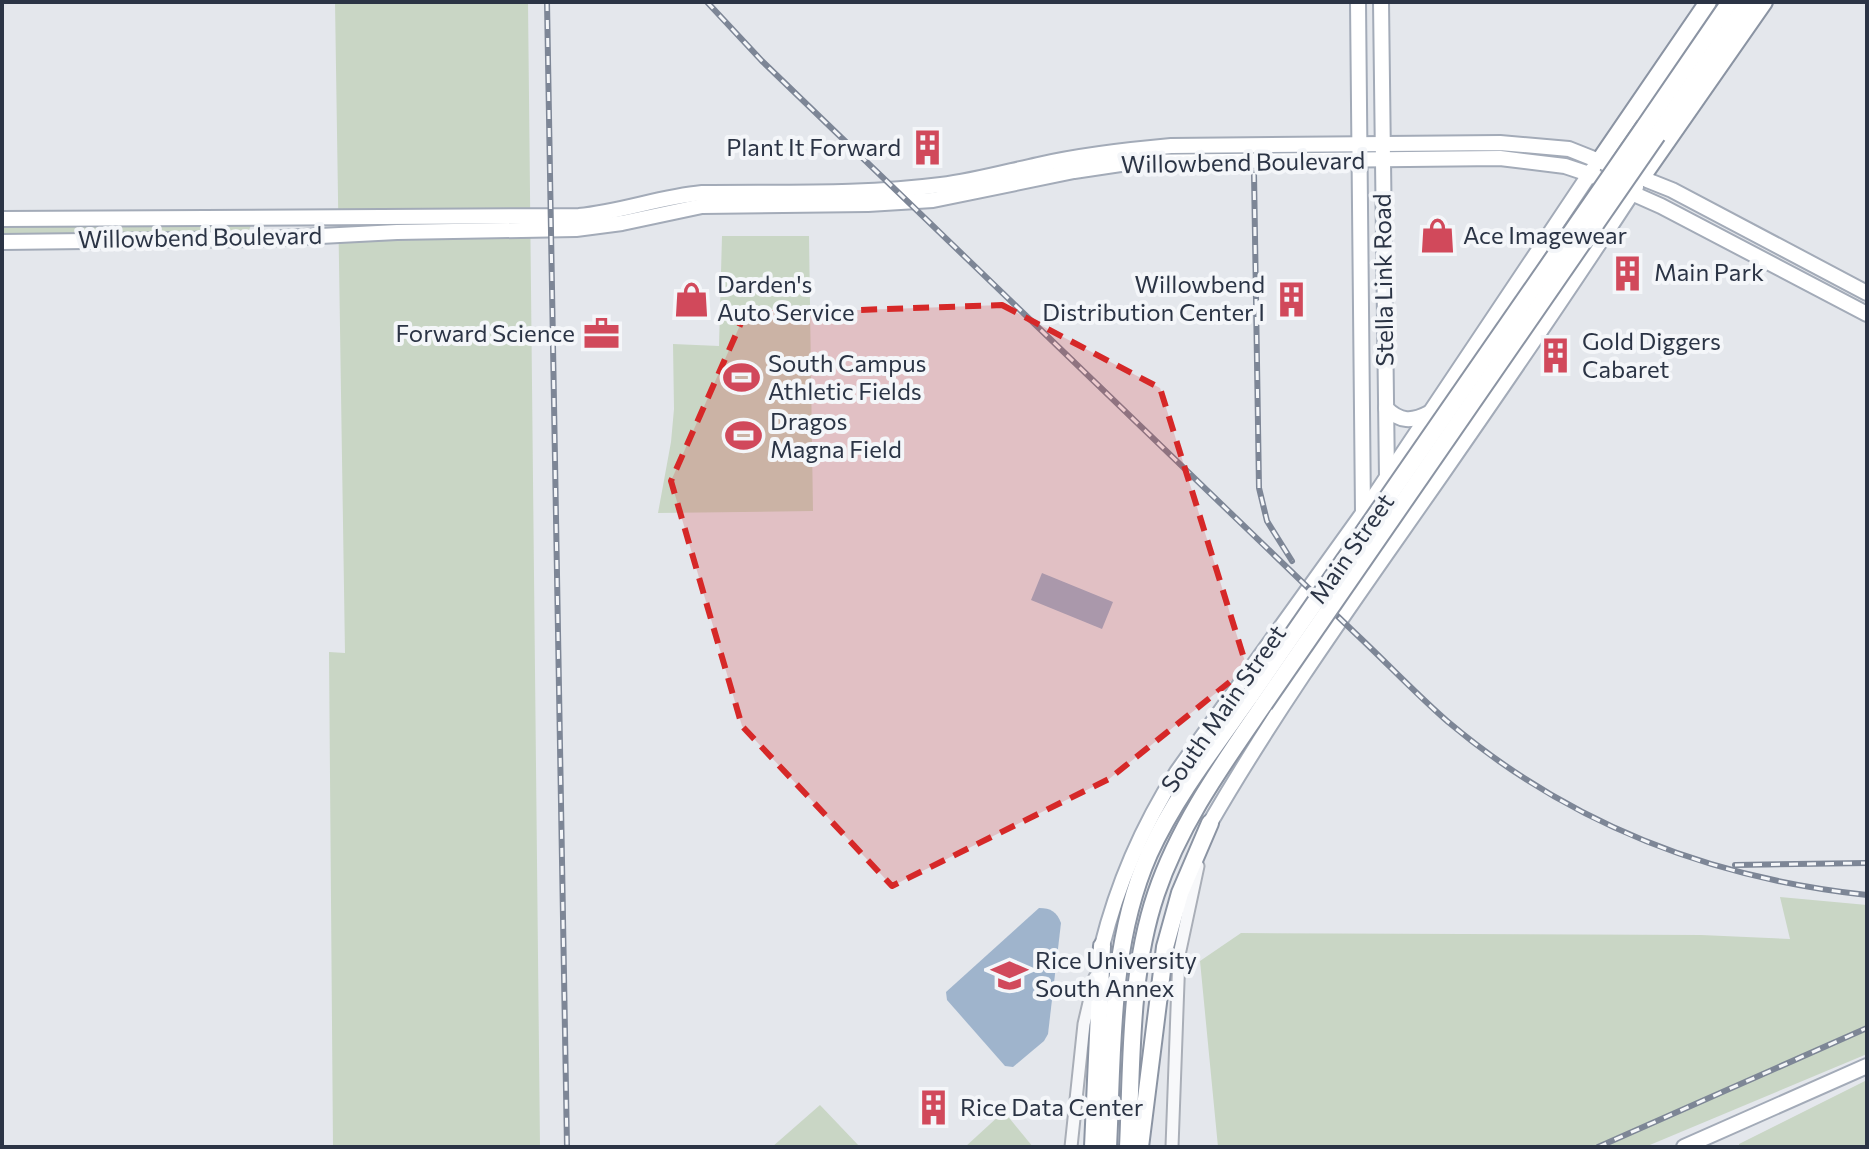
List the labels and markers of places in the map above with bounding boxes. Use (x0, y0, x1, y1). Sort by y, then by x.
building icon: Plant It Forward (908, 129, 946, 167)
place label: Plant It Forward (726, 132, 901, 161)
shop icon: Ace Imagewear (1418, 217, 1456, 255)
place label: Ace Imagewear (1463, 220, 1627, 249)
building icon: Main Park (1609, 254, 1647, 292)
place label: Main Park (1654, 257, 1764, 286)
place label: Darden's Auto Service (717, 269, 855, 326)
place label: Willowbend Distribution Center I (1042, 269, 1265, 326)
shop icon: Darden's Auto Service (672, 280, 710, 318)
building icon: Willowbend Distribution Center I (1272, 280, 1310, 318)
office icon: Forward Science (582, 315, 620, 353)
place label: Forward Science (396, 318, 575, 347)
place label: Gold Diggers Cabaret (1582, 326, 1721, 383)
building icon: Gold Diggers Cabaret (1537, 337, 1575, 375)
place label: South Campus Athletic Fields (768, 348, 926, 405)
sports icon: South Campus Athletic Fields (723, 359, 761, 397)
place label: Dragos Magna Field (770, 406, 902, 463)
sports icon: Dragos Magna Field (725, 417, 763, 455)
place label: Rice University South Annex (1035, 945, 1197, 1002)
school or university icon: Rice University South Annex (990, 956, 1028, 994)
building icon: Rice Data Center (915, 1089, 953, 1127)
place label: Rice Data Center (960, 1092, 1144, 1121)

